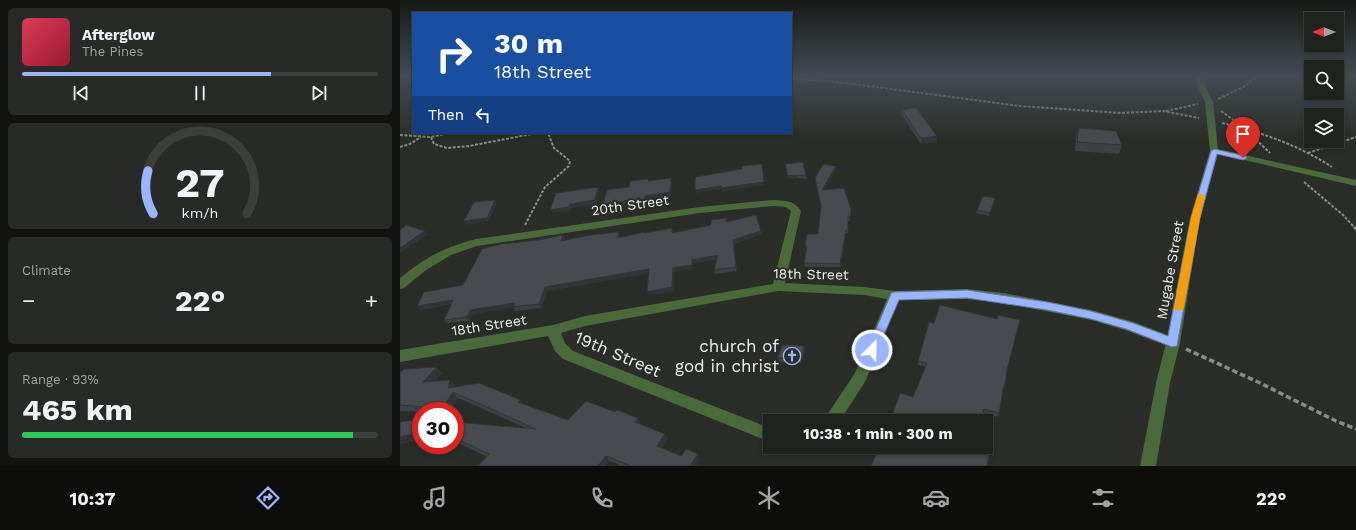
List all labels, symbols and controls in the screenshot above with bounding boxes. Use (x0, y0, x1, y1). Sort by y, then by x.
north arrow (1304, 12, 1344, 52)
map controls (1304, 12, 1344, 148)
text: Afterglow (82, 26, 155, 44)
text: 30 m (494, 27, 563, 60)
icon: right (428, 28, 480, 80)
text: The Pines (82, 44, 143, 59)
button: search (1304, 60, 1344, 100)
text: 18th Street (494, 61, 591, 82)
icon: previous (70, 82, 92, 104)
icon: pause (189, 82, 211, 104)
icon: next (308, 82, 330, 104)
icon: left (472, 104, 494, 126)
text: Then (428, 106, 464, 124)
button: layers (1304, 108, 1344, 148)
pin (1226, 117, 1260, 158)
icon: arrive (1232, 123, 1254, 145)
text: 27 (175, 158, 225, 207)
street label: 20th Street (590, 192, 670, 218)
text: km/h (182, 204, 218, 220)
street label: Mugabe Street (1153, 219, 1187, 320)
text: Climate (22, 263, 71, 278)
street label: 18th Street (773, 265, 849, 283)
text: 22° (175, 283, 225, 318)
text: − (22, 288, 35, 313)
text: + (365, 288, 378, 313)
street label: 18th Street (450, 311, 528, 339)
street label: 19th Street (572, 327, 664, 381)
position arrow (851, 329, 893, 371)
place label: church of god in christ (675, 336, 779, 376)
church icon: church of god in christ (782, 346, 802, 366)
text: Range · 93% (22, 372, 99, 387)
text: 465 km (22, 392, 133, 427)
speed limit sign: 30 (412, 402, 464, 454)
text: 10:38 · 1 min · 300 m (803, 425, 953, 443)
icon: directions (254, 484, 282, 512)
icon: music (421, 484, 449, 512)
icon: phone (588, 484, 616, 512)
icon: climate (755, 484, 783, 512)
icon: car (922, 484, 950, 512)
icon: filters (1089, 484, 1117, 512)
text: 10:37 (69, 488, 115, 509)
text: 22° (1256, 488, 1286, 509)

